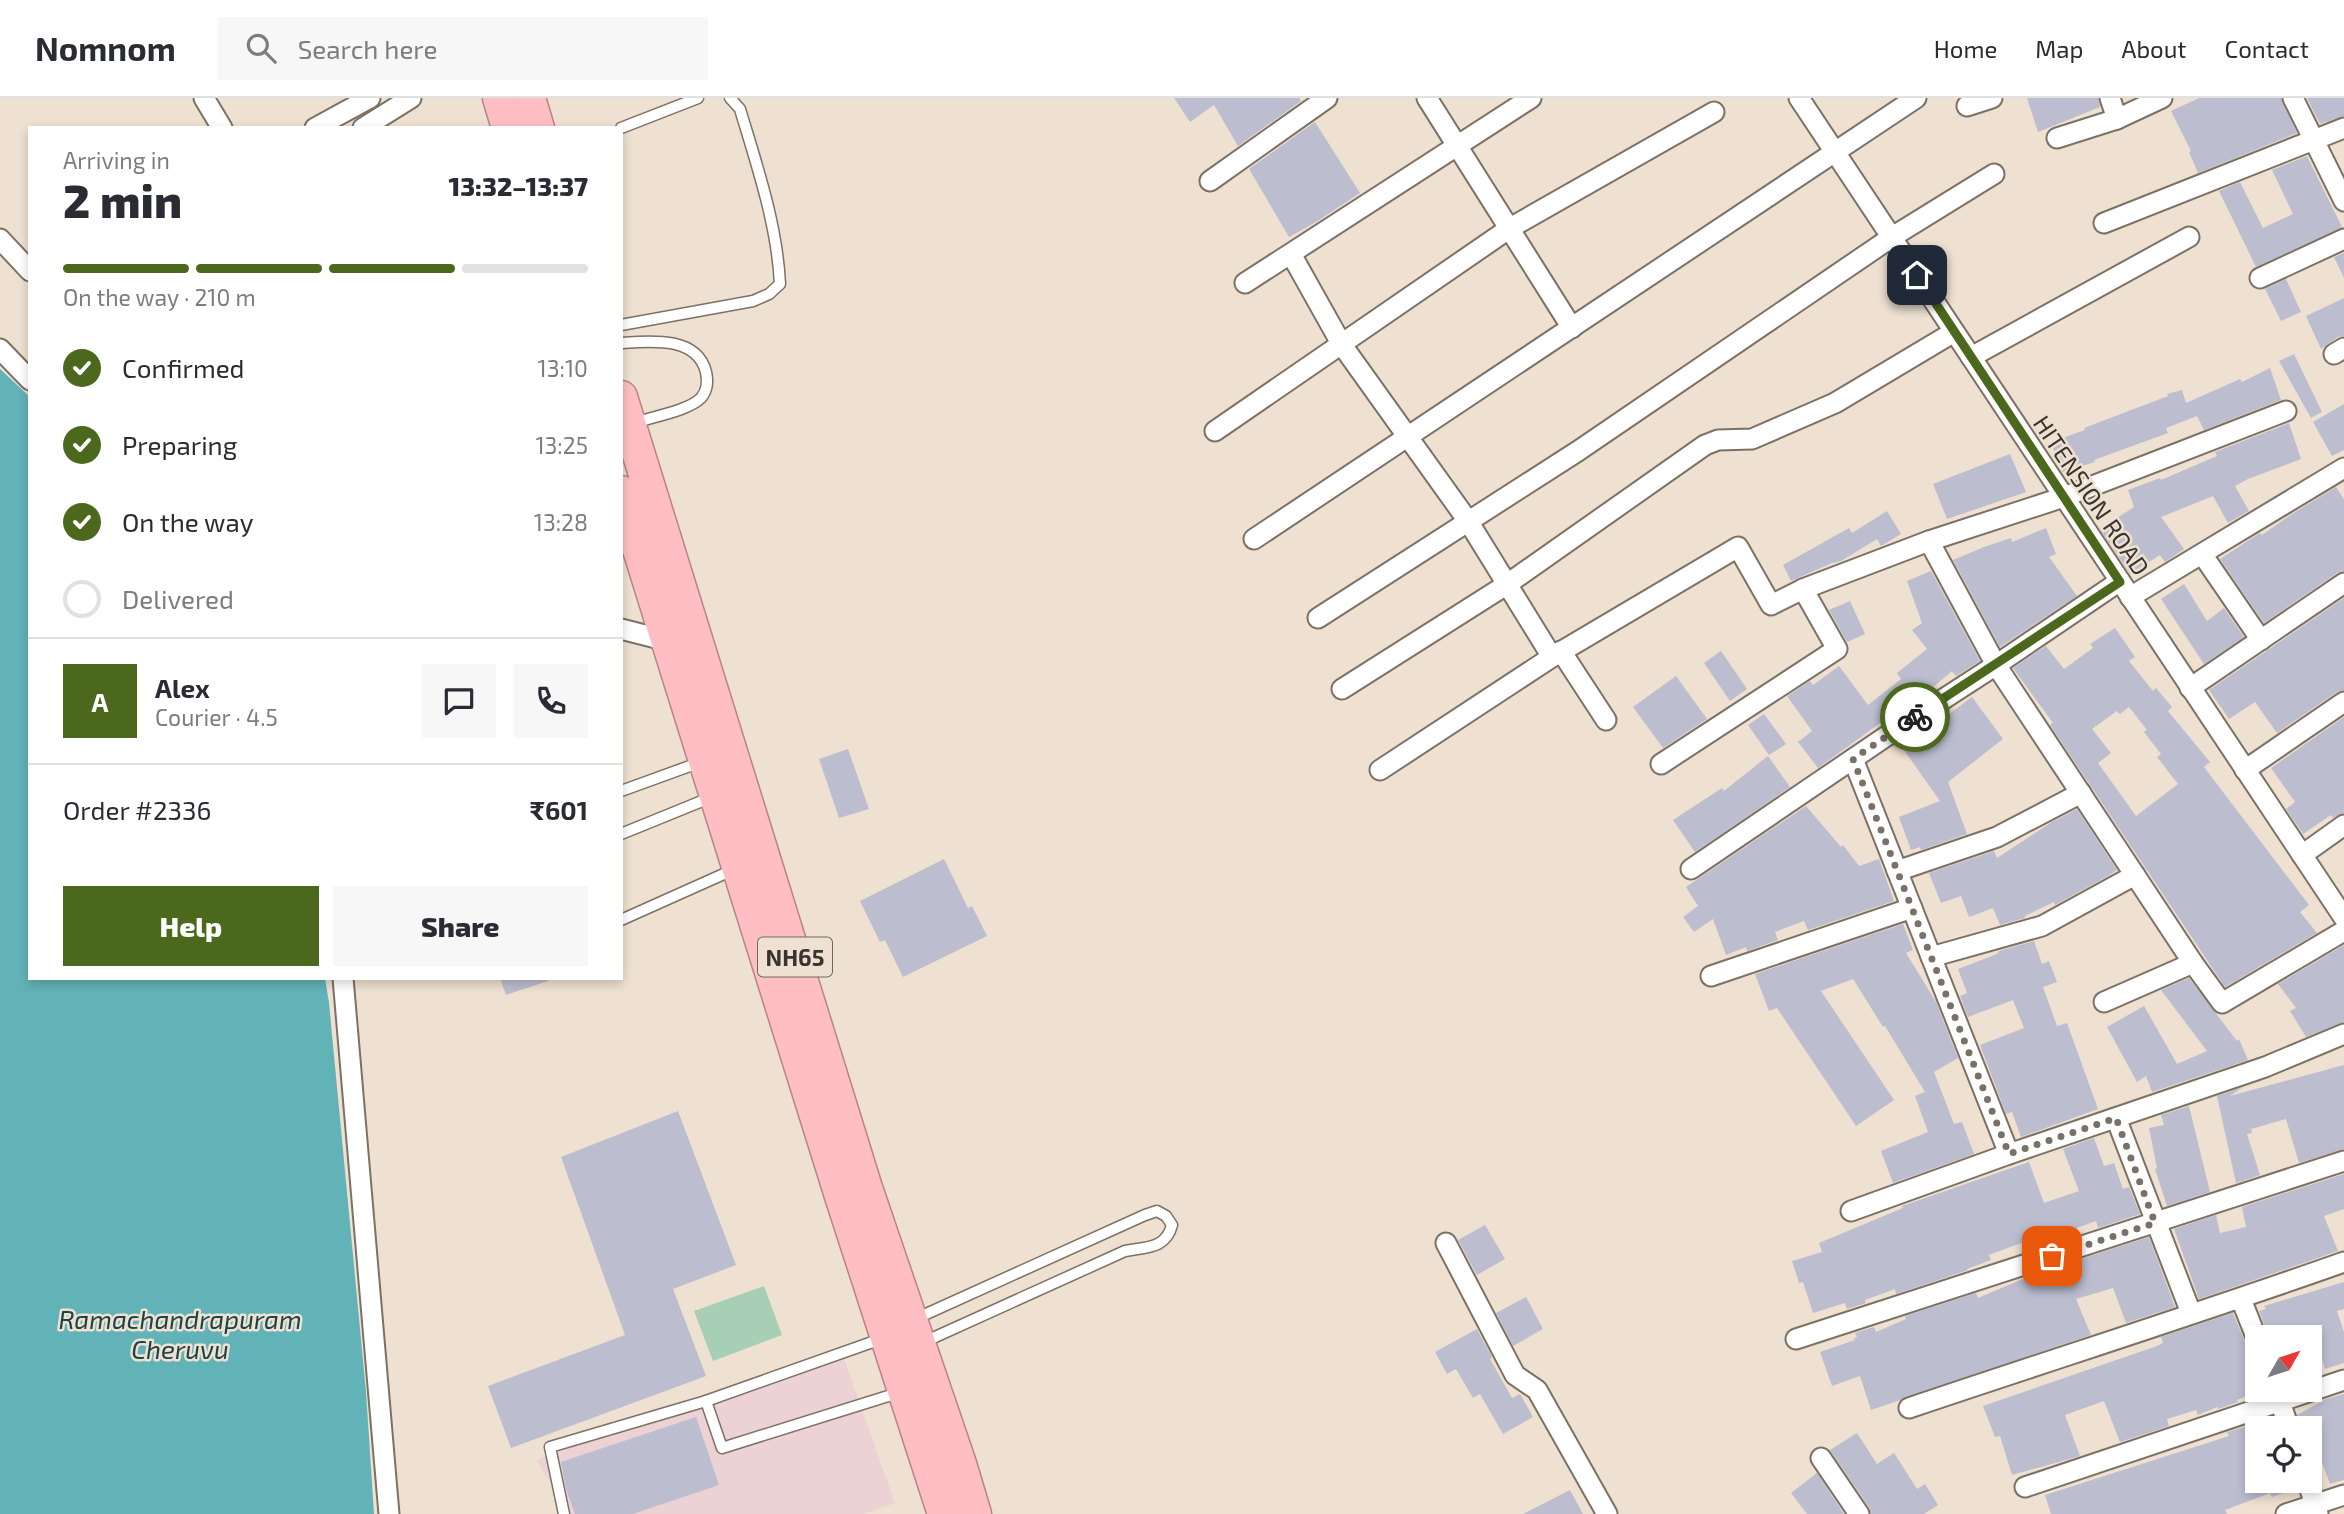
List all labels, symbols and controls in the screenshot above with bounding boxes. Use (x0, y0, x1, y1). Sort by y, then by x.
search box (218, 17, 708, 80)
text: Nomnom (35, 28, 176, 68)
icon: search (242, 29, 280, 67)
text: Search here (298, 33, 437, 64)
text: Home (1934, 34, 1997, 63)
text: Map (2035, 34, 2083, 63)
text: About (2121, 34, 2187, 63)
text: Contact (2225, 34, 2309, 63)
text: Arriving in (63, 146, 170, 174)
text: 13:32–13:37 (448, 170, 588, 201)
text: 2 min (63, 172, 182, 227)
pin (1887, 245, 1947, 305)
icon: home (1898, 256, 1936, 294)
text: On the way · 210 m (63, 283, 256, 311)
icon: check (63, 349, 101, 387)
text: Confirmed (122, 352, 245, 383)
text: 13:10 (538, 354, 588, 382)
street label: HITENSION ROAD (2028, 410, 2156, 580)
icon: check (63, 426, 101, 464)
text: Preparing (122, 429, 237, 460)
text: 13:25 (535, 431, 588, 459)
icon: check (63, 503, 101, 541)
text: On the way (122, 506, 253, 537)
text: 13:28 (534, 508, 588, 536)
text: Delivered (122, 583, 234, 614)
button: chat (422, 664, 496, 738)
button: phone (514, 664, 588, 738)
text: Alex (155, 672, 210, 703)
courier (1880, 682, 1950, 752)
text: A (92, 686, 108, 717)
icon: bike (1896, 698, 1934, 736)
text: Courier · 4.5 (155, 703, 278, 731)
text: Order #2336 (63, 794, 211, 825)
text: ₹601 (530, 794, 588, 825)
button: Help (63, 886, 319, 966)
button: Share (333, 886, 588, 966)
road number: NH65 (758, 937, 832, 976)
pin (2022, 1226, 2082, 1286)
icon: bag (2033, 1237, 2071, 1275)
water label: Ramachandrapuram Cheruvu (58, 1303, 302, 1364)
north arrow (2245, 1325, 2322, 1402)
map controls (2245, 1325, 2322, 1493)
button: locate (2245, 1416, 2322, 1493)

